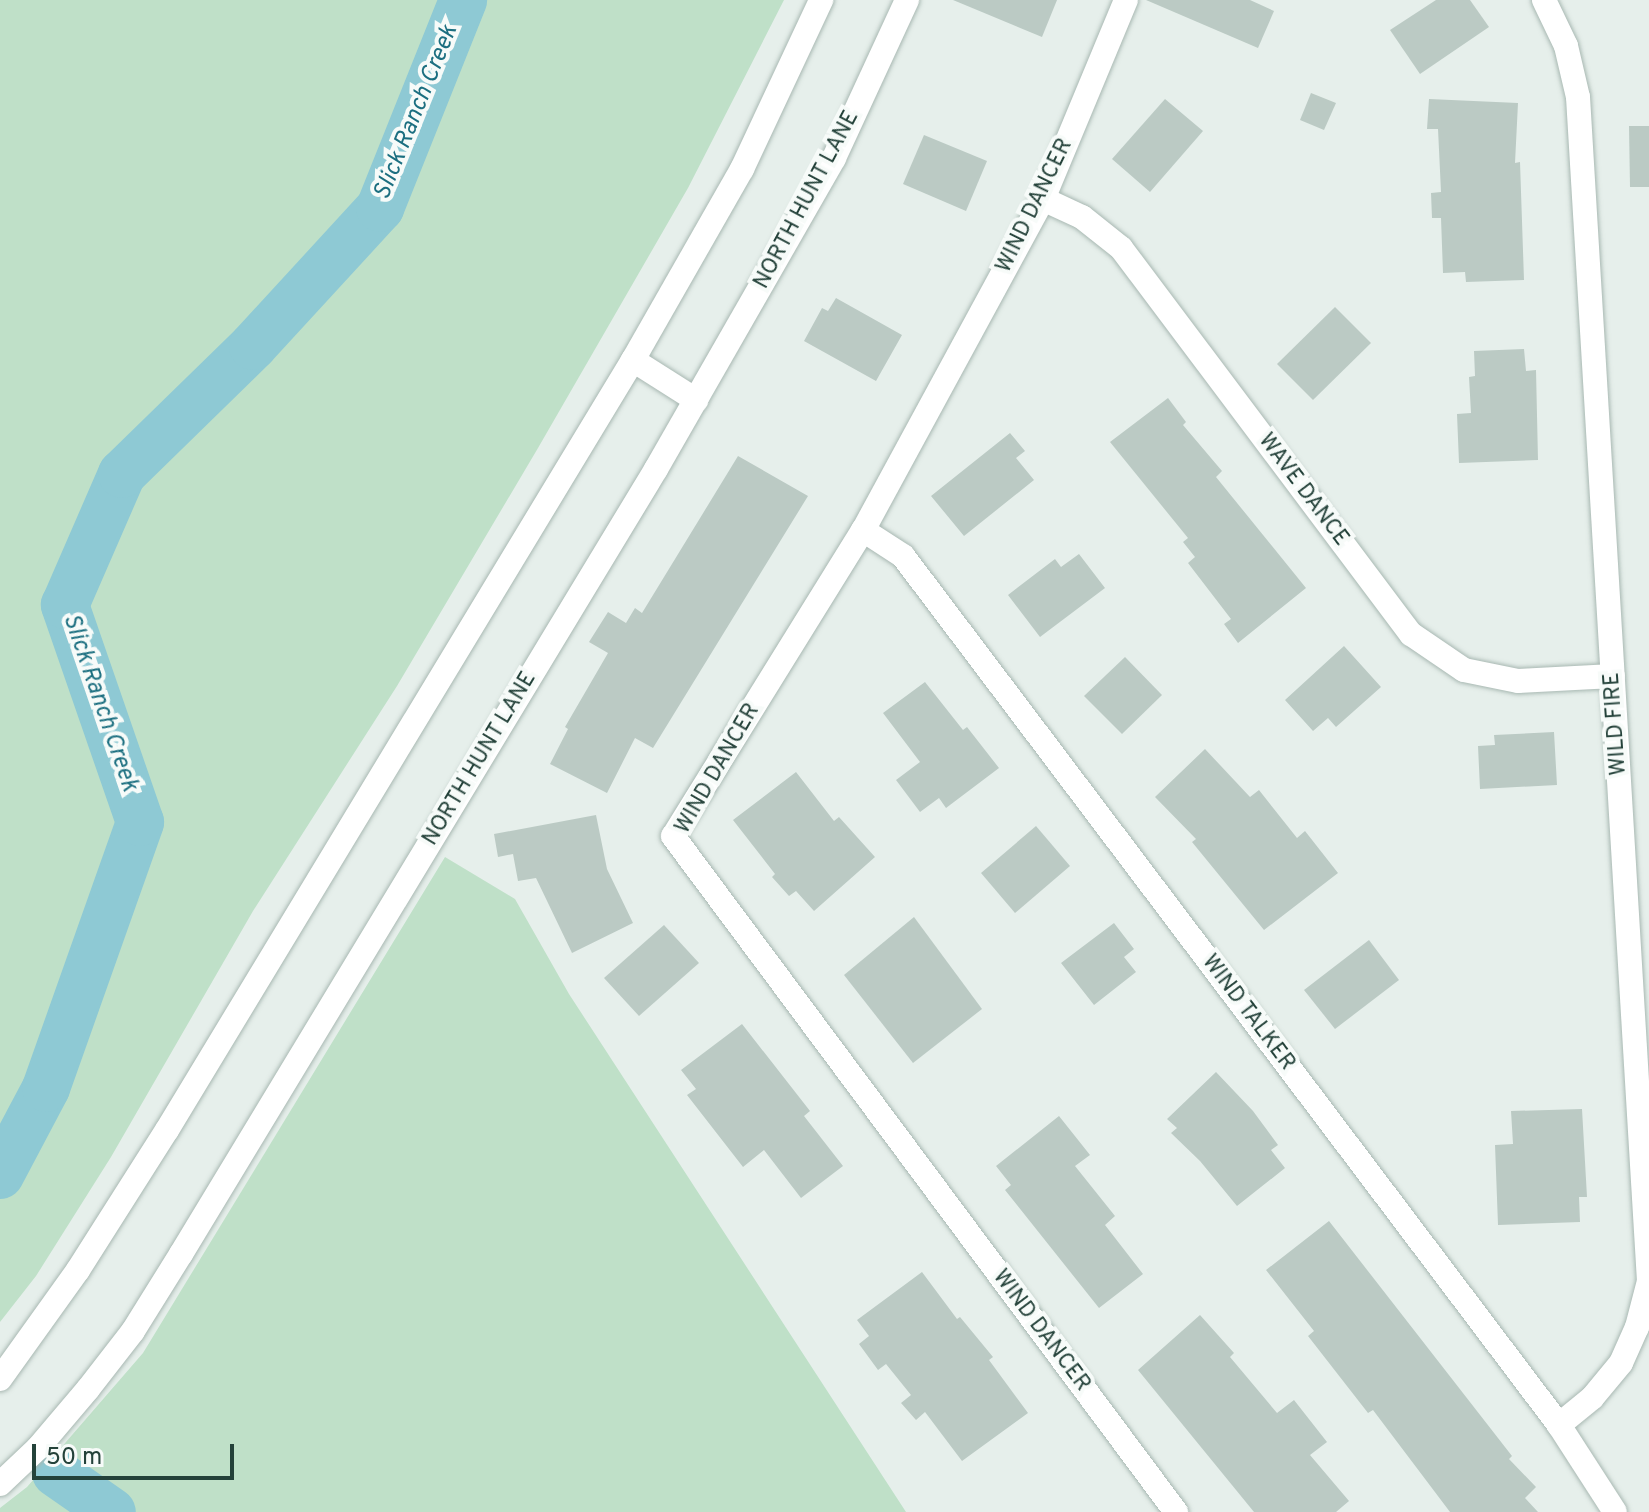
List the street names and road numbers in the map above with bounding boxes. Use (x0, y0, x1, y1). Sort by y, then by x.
street label: NORTH HUNT LANE (749, 106, 865, 294)
street label: WIND DANCER (991, 135, 1079, 277)
street label: WAVE DANCE (1252, 429, 1354, 551)
street label: NORTH HUNT LANE (417, 667, 543, 851)
street label: WILD FIRE (1599, 672, 1633, 776)
street label: WIND DANCER (670, 699, 766, 839)
street label: WIND TALKER (1196, 949, 1300, 1077)
street label: WIND DANCER (987, 1265, 1095, 1397)

